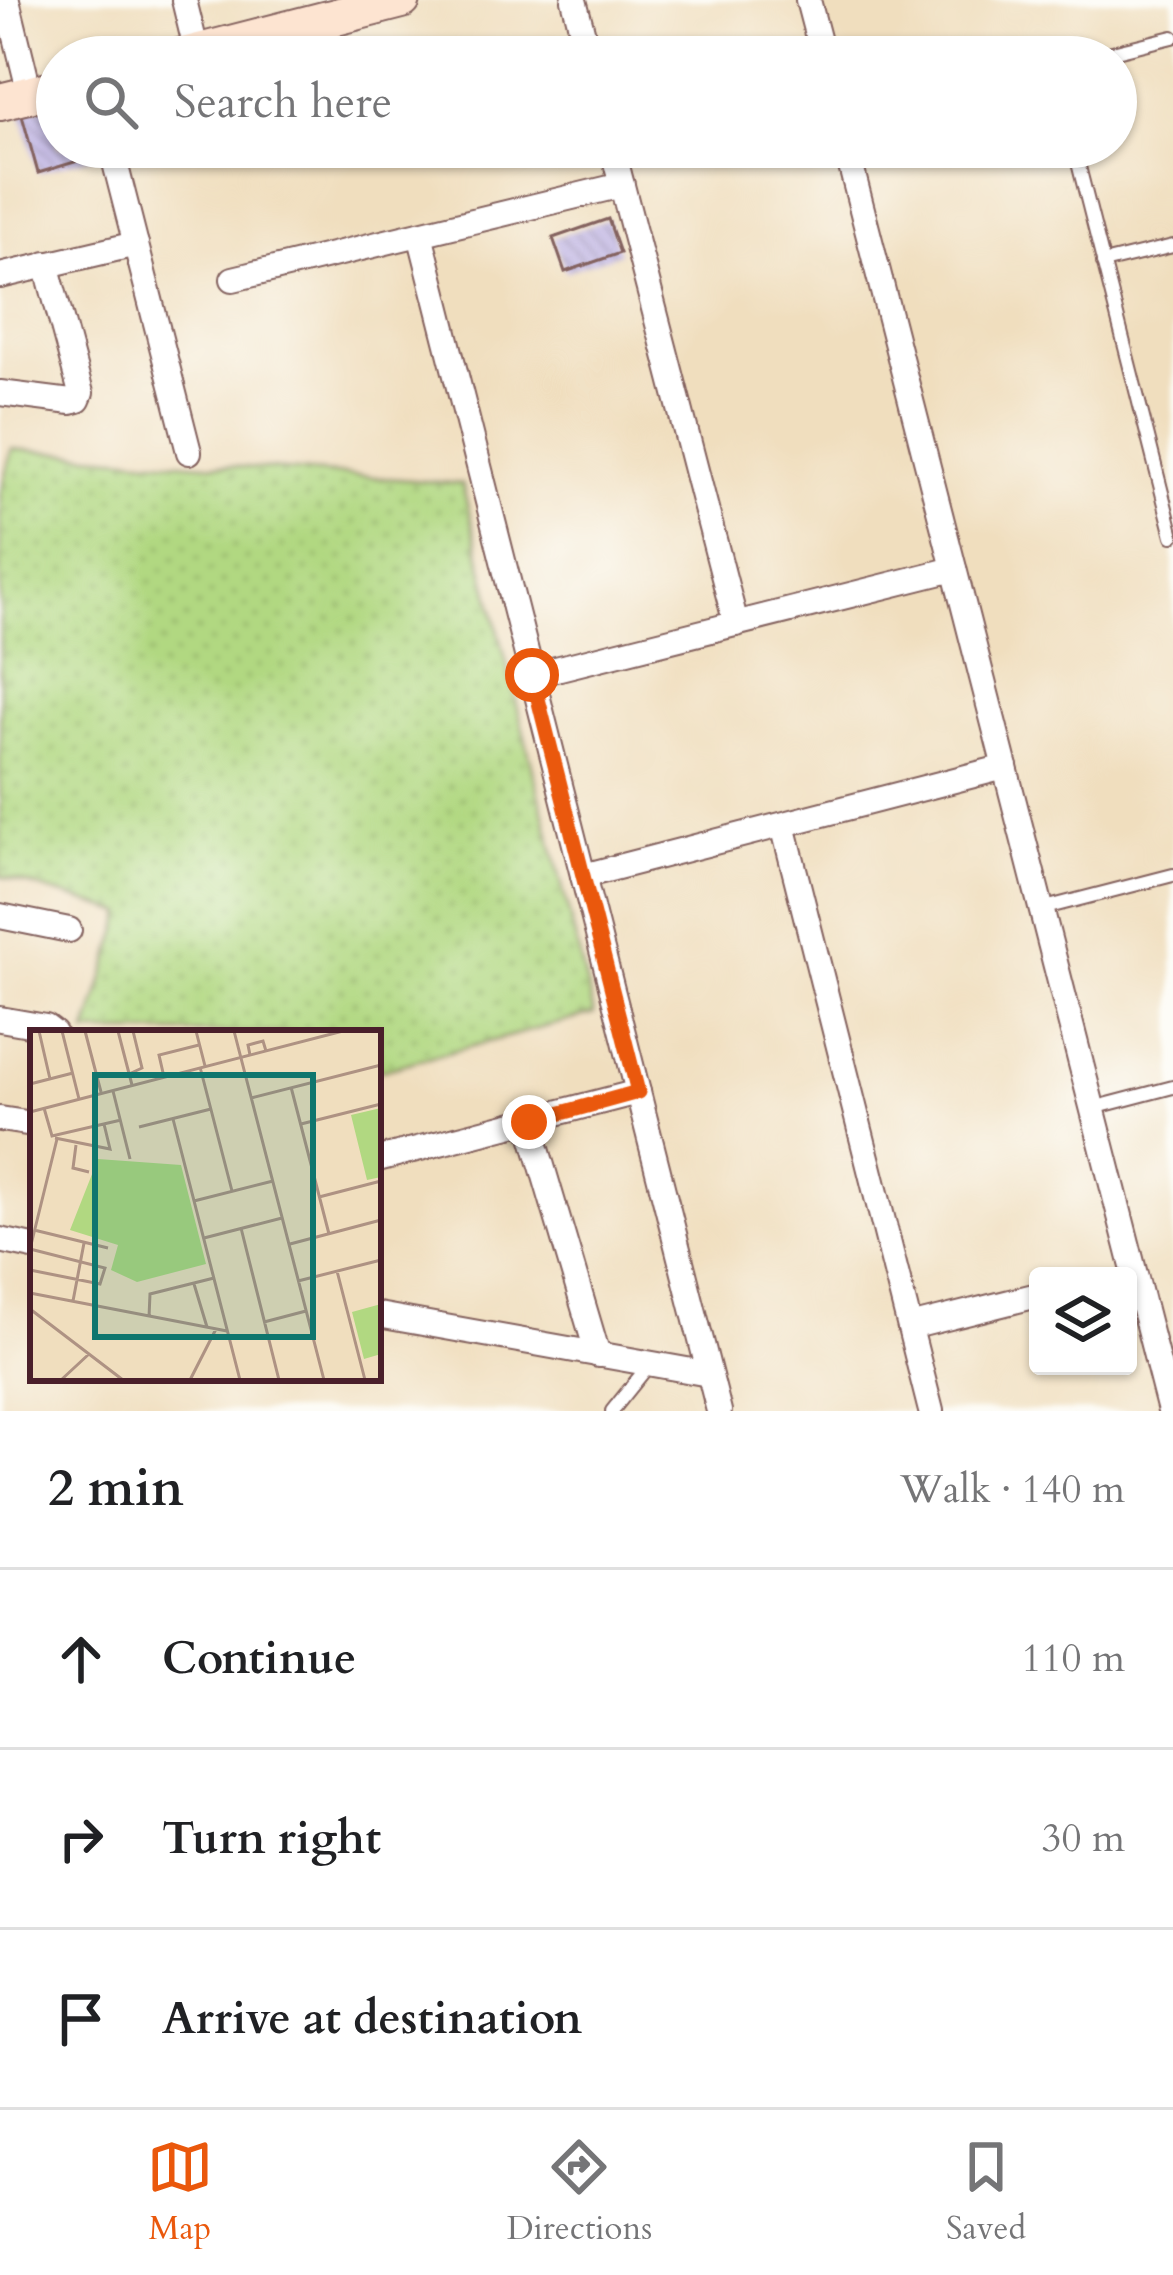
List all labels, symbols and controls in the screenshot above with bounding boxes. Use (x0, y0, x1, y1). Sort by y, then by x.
search box (36, 36, 1137, 168)
icon: search (78, 69, 144, 135)
text: Search here (174, 72, 392, 133)
route start (505, 648, 559, 702)
inset map (30, 1030, 381, 1381)
route end (502, 1095, 556, 1149)
map controls (1029, 1267, 1137, 1375)
button: layers (1029, 1267, 1137, 1375)
text: 2 min (48, 1454, 184, 1524)
text: Walk · 140 m (900, 1463, 1125, 1516)
icon: ahead (48, 1626, 114, 1692)
text: Continue (162, 1628, 356, 1689)
text: 110 m (1022, 1632, 1125, 1685)
icon: right (48, 1806, 114, 1872)
text: Turn right (162, 1808, 381, 1869)
text: 30 m (1042, 1812, 1125, 1865)
icon: arrive (48, 1986, 114, 2052)
text: Arrive at destination (162, 1988, 582, 2049)
tab: Map (147, 2134, 213, 2251)
tab: Directions (507, 2134, 652, 2251)
tab: Saved (946, 2134, 1026, 2251)

